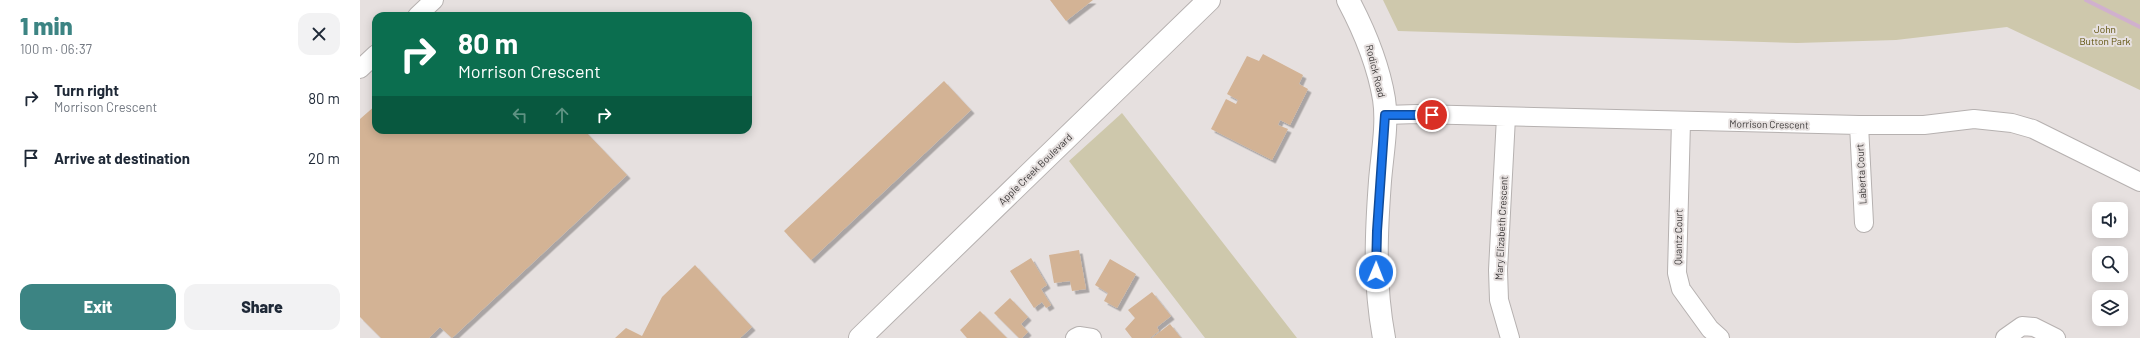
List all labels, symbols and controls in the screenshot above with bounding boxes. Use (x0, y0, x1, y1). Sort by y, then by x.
text: 1 min (20, 11, 73, 40)
button: close (298, 13, 340, 55)
park label: John Button Park (2079, 23, 2131, 47)
text: 80 m (458, 26, 518, 60)
icon: right (392, 28, 444, 80)
text: 100 m · 06:37 (20, 41, 92, 57)
street label: Rodick Road (1364, 43, 1388, 99)
text: Morrison Crescent (458, 60, 601, 82)
text: Turn right (54, 81, 119, 99)
icon: right (20, 87, 42, 109)
text: 80 m (308, 89, 340, 107)
pin (1415, 98, 1449, 132)
text: Morrison Crescent (54, 99, 157, 115)
icon: left (509, 104, 531, 126)
icon: ahead (551, 104, 573, 126)
icon: right (593, 104, 615, 126)
icon: arrive (1421, 104, 1443, 126)
street label: Morrison Crescent (1729, 117, 1809, 131)
street label: Apple Creek Boulevard (996, 131, 1074, 207)
street label: Laberta Court (1853, 143, 1869, 204)
icon: arrive (20, 147, 42, 169)
text: Arrive at destination (54, 149, 190, 167)
text: 20 m (308, 149, 340, 167)
street label: Mary Elizabeth Crescent (1492, 175, 1510, 280)
map controls (2092, 202, 2128, 326)
button: sound (2092, 202, 2128, 238)
street label: Quantz Court (1672, 209, 1684, 265)
button: search (2092, 246, 2128, 282)
position arrow (1355, 251, 1397, 293)
button: Exit (20, 284, 176, 330)
button: Share (184, 284, 340, 330)
button: layers (2092, 290, 2128, 326)

